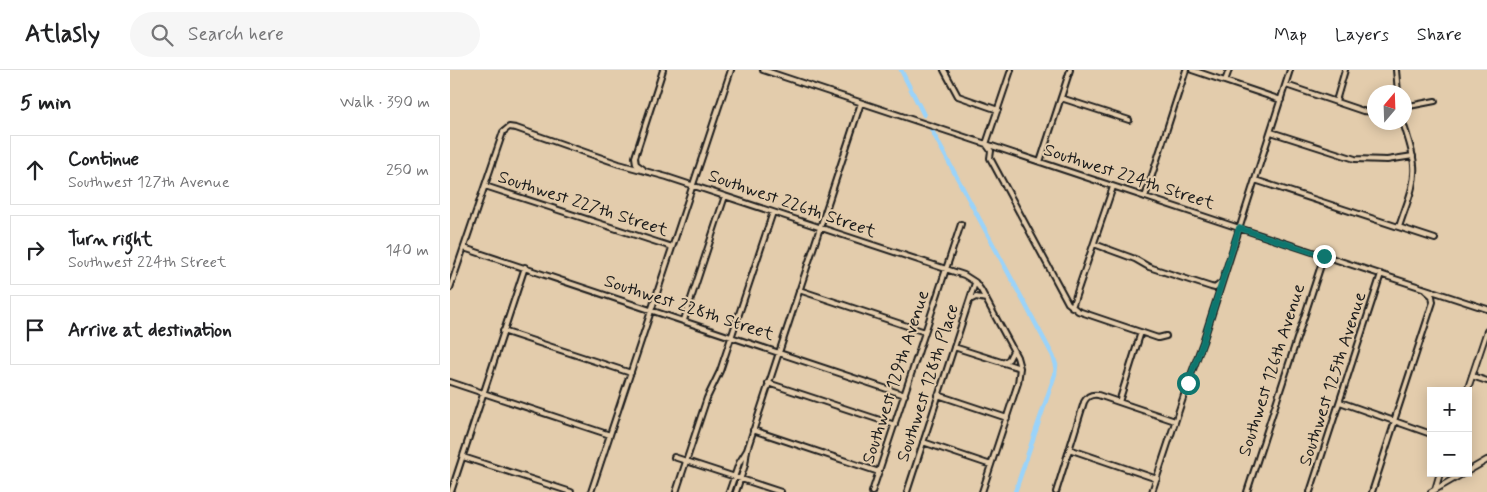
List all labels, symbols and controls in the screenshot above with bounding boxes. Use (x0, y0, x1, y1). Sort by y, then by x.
search box (130, 12, 480, 57)
text: Atlasly (25, 19, 100, 50)
icon: search (148, 21, 176, 49)
text: Search here (188, 22, 284, 47)
text: Map (1274, 23, 1307, 47)
text: Layers (1335, 23, 1389, 47)
text: Share (1417, 23, 1462, 47)
north arrow (1367, 85, 1412, 130)
text: 5 min (20, 89, 72, 117)
text: Walk · 390 m (340, 92, 430, 113)
street label: Southwest 224th Street (1041, 138, 1218, 216)
text: Continue (68, 147, 139, 172)
icon: ahead (21, 156, 49, 184)
text: 250 m (386, 160, 429, 181)
street label: Southwest 226th Street (705, 164, 880, 244)
street label: Southwest 227th Street (495, 165, 672, 243)
text: Southwest 127th Avenue (68, 172, 230, 193)
text: Turn right (68, 227, 152, 252)
icon: right (21, 236, 49, 264)
text: 140 m (385, 240, 429, 261)
route end (1313, 245, 1336, 268)
text: Southwest 224th Street (68, 252, 226, 273)
street label: Southwest 228th Street (601, 269, 777, 347)
street label: Southwest 126th Avenue (1233, 280, 1311, 459)
street label: Southwest 129th Avenue (857, 287, 935, 467)
street label: Southwest 125th Avenue (1294, 289, 1373, 469)
street label: Southwest 128th Place (891, 301, 965, 465)
icon: arrive (21, 316, 49, 344)
text: Arrive at destination (68, 318, 232, 343)
route start (1177, 372, 1200, 395)
map controls (1427, 387, 1472, 477)
button: + (1427, 387, 1472, 432)
button: − (1427, 432, 1472, 477)

